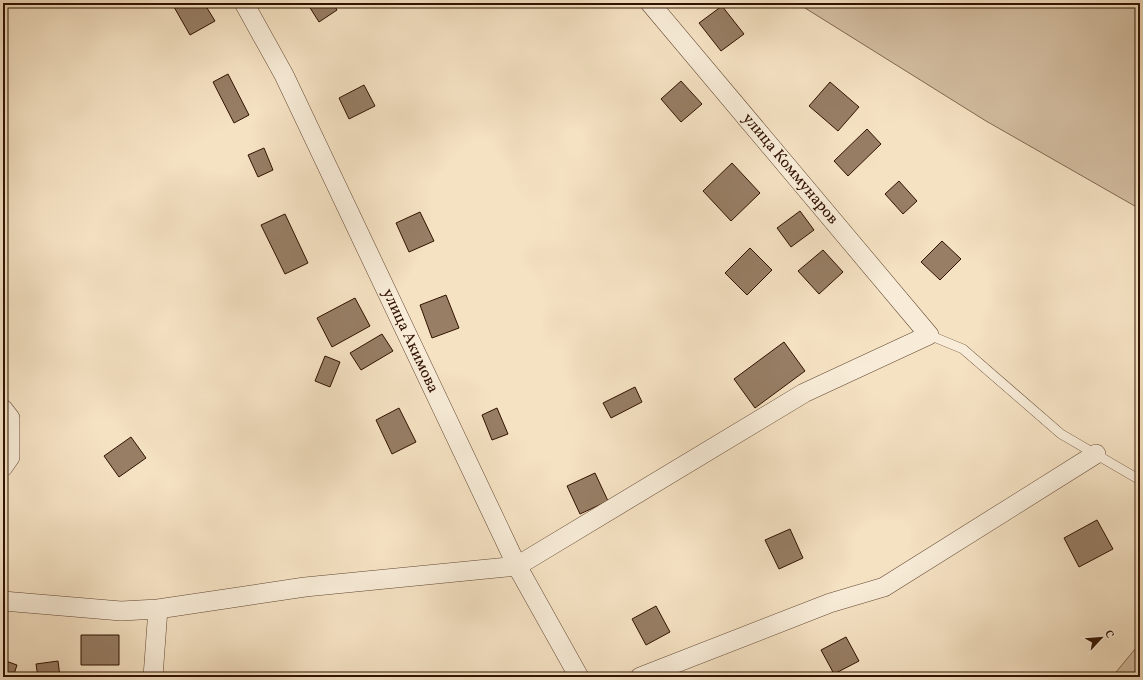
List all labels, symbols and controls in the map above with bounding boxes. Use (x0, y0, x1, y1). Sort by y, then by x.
street label: улица Коммунаров (737, 108, 843, 230)
street label: улица Акимова (376, 285, 444, 397)
north arrow (1081, 618, 1121, 658)
text: С (1100, 628, 1117, 641)

